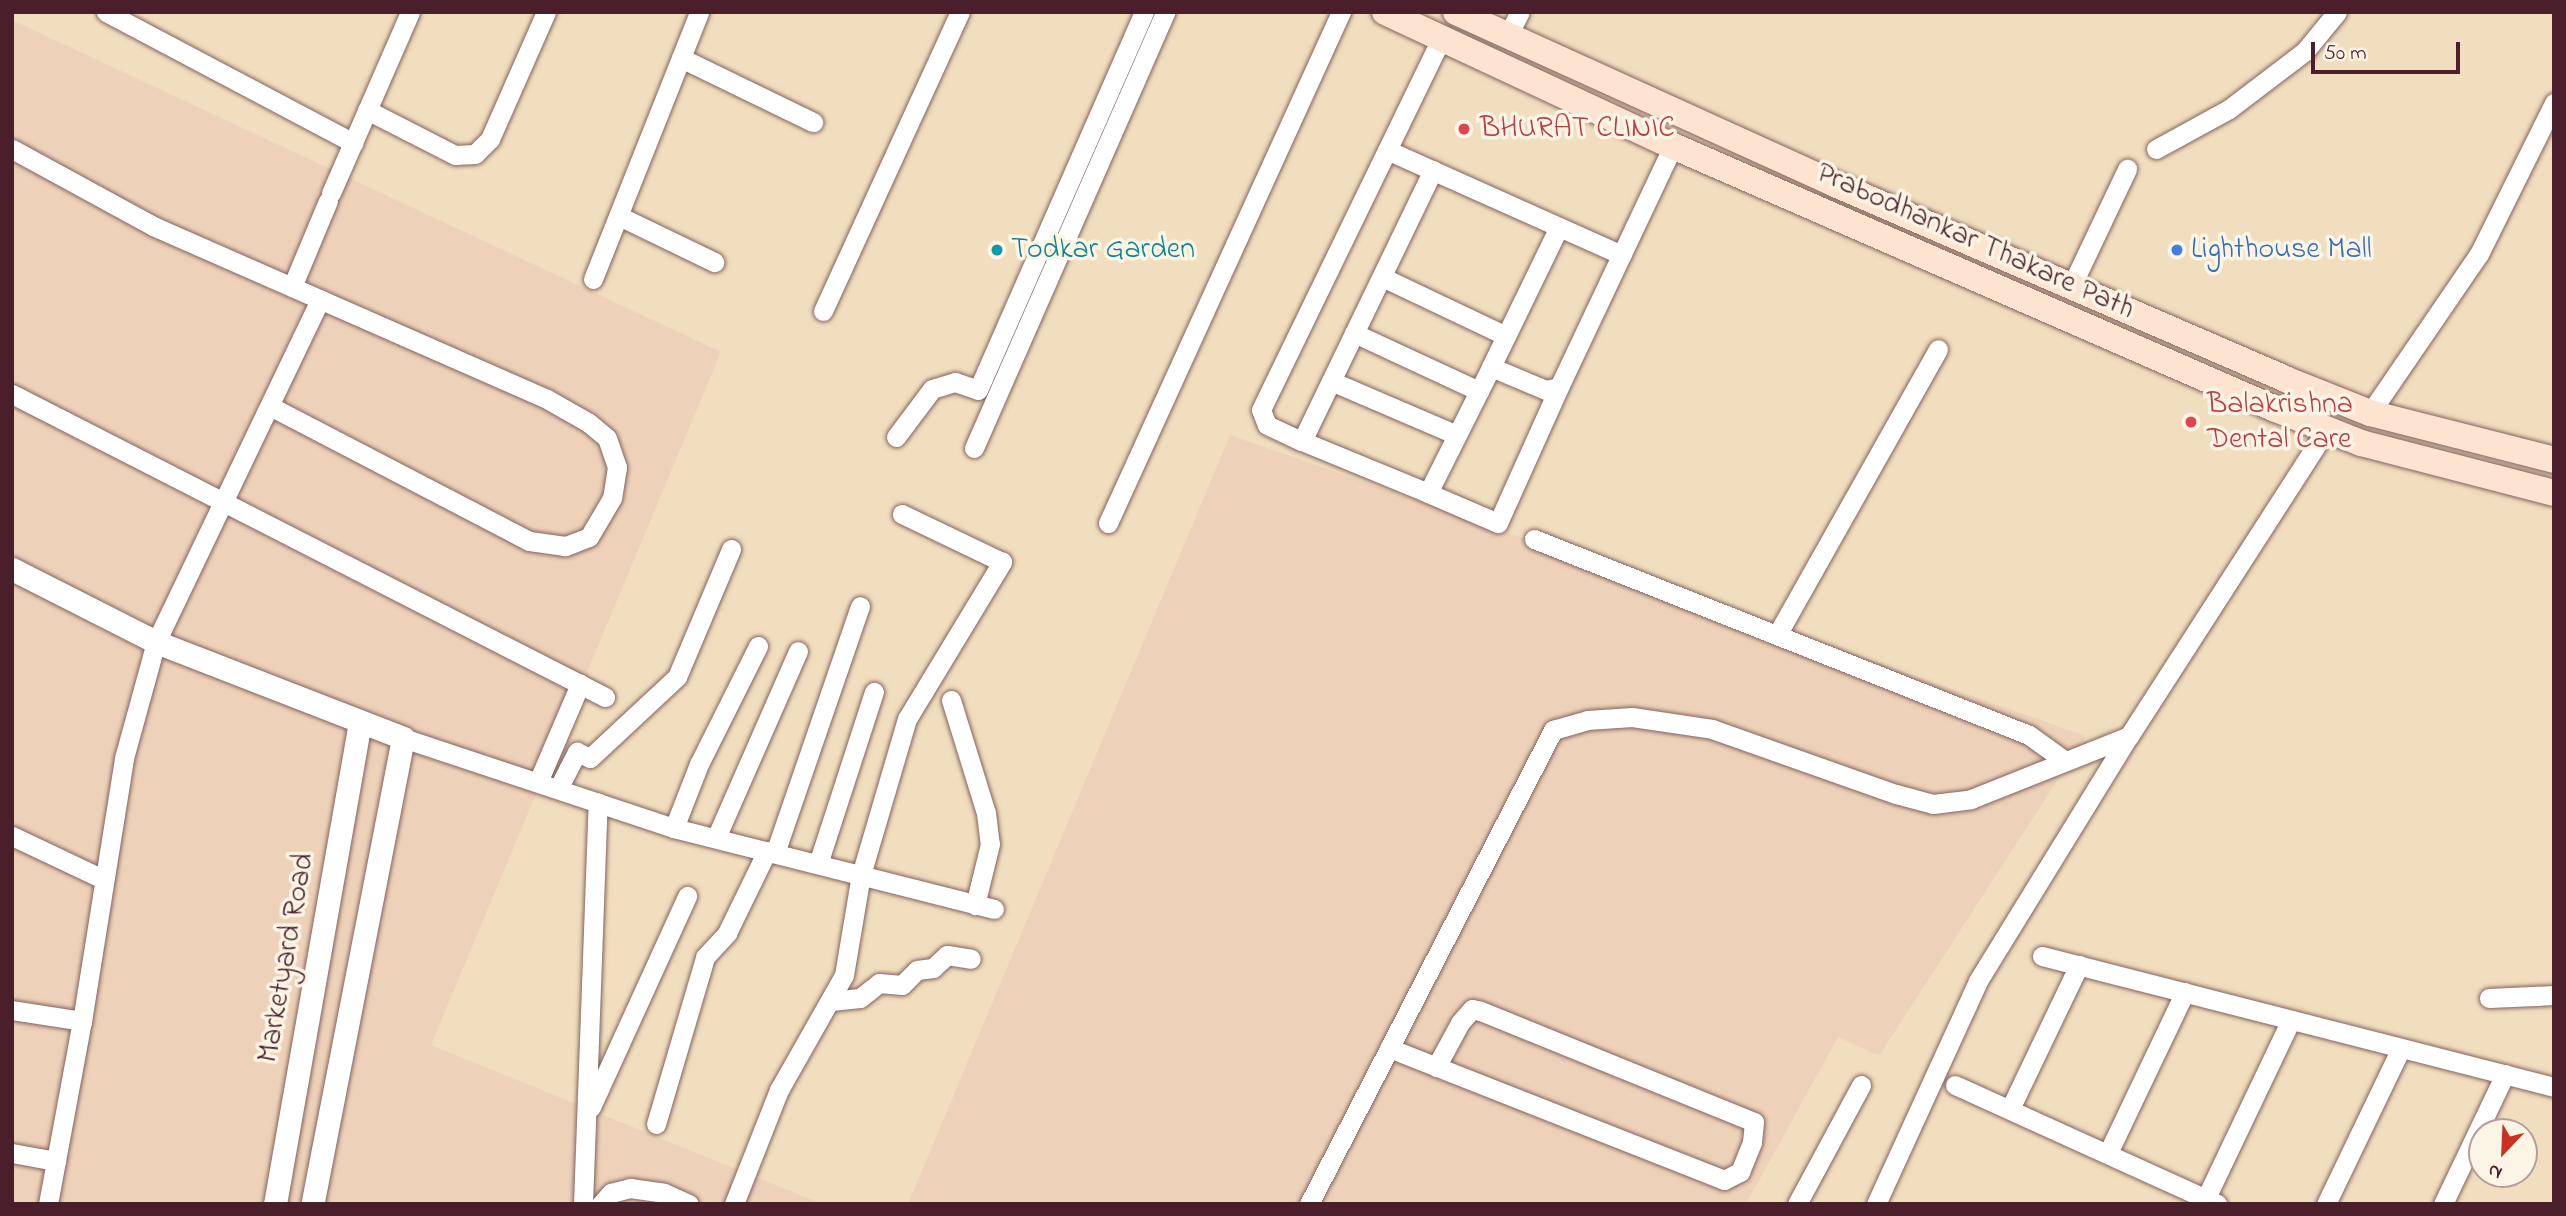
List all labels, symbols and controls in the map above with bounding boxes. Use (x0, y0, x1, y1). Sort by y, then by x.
scale bar (2314, 28, 2463, 72)
text: 50 m (2324, 39, 2367, 69)
place label: BHURAT CLINIC (1480, 111, 1675, 147)
marker: BHURAT CLINIC (1454, 119, 1474, 139)
street label: Prabodhankar Thakare Path (1811, 156, 2139, 328)
place label: Todkar Garden (1011, 232, 1195, 268)
place label: Lighthouse Mall (2191, 232, 2372, 268)
marker: Todkar Garden (989, 242, 1005, 258)
marker: Lighthouse Mall (2169, 242, 2185, 258)
place label: Balakrishna Dental Care (2207, 387, 2353, 457)
marker: Balakrishna Dental Care (2181, 412, 2201, 432)
street label: Marketyard Road (251, 850, 323, 1066)
north arrow (2468, 1118, 2538, 1188)
text: N (2484, 1156, 2507, 1186)

